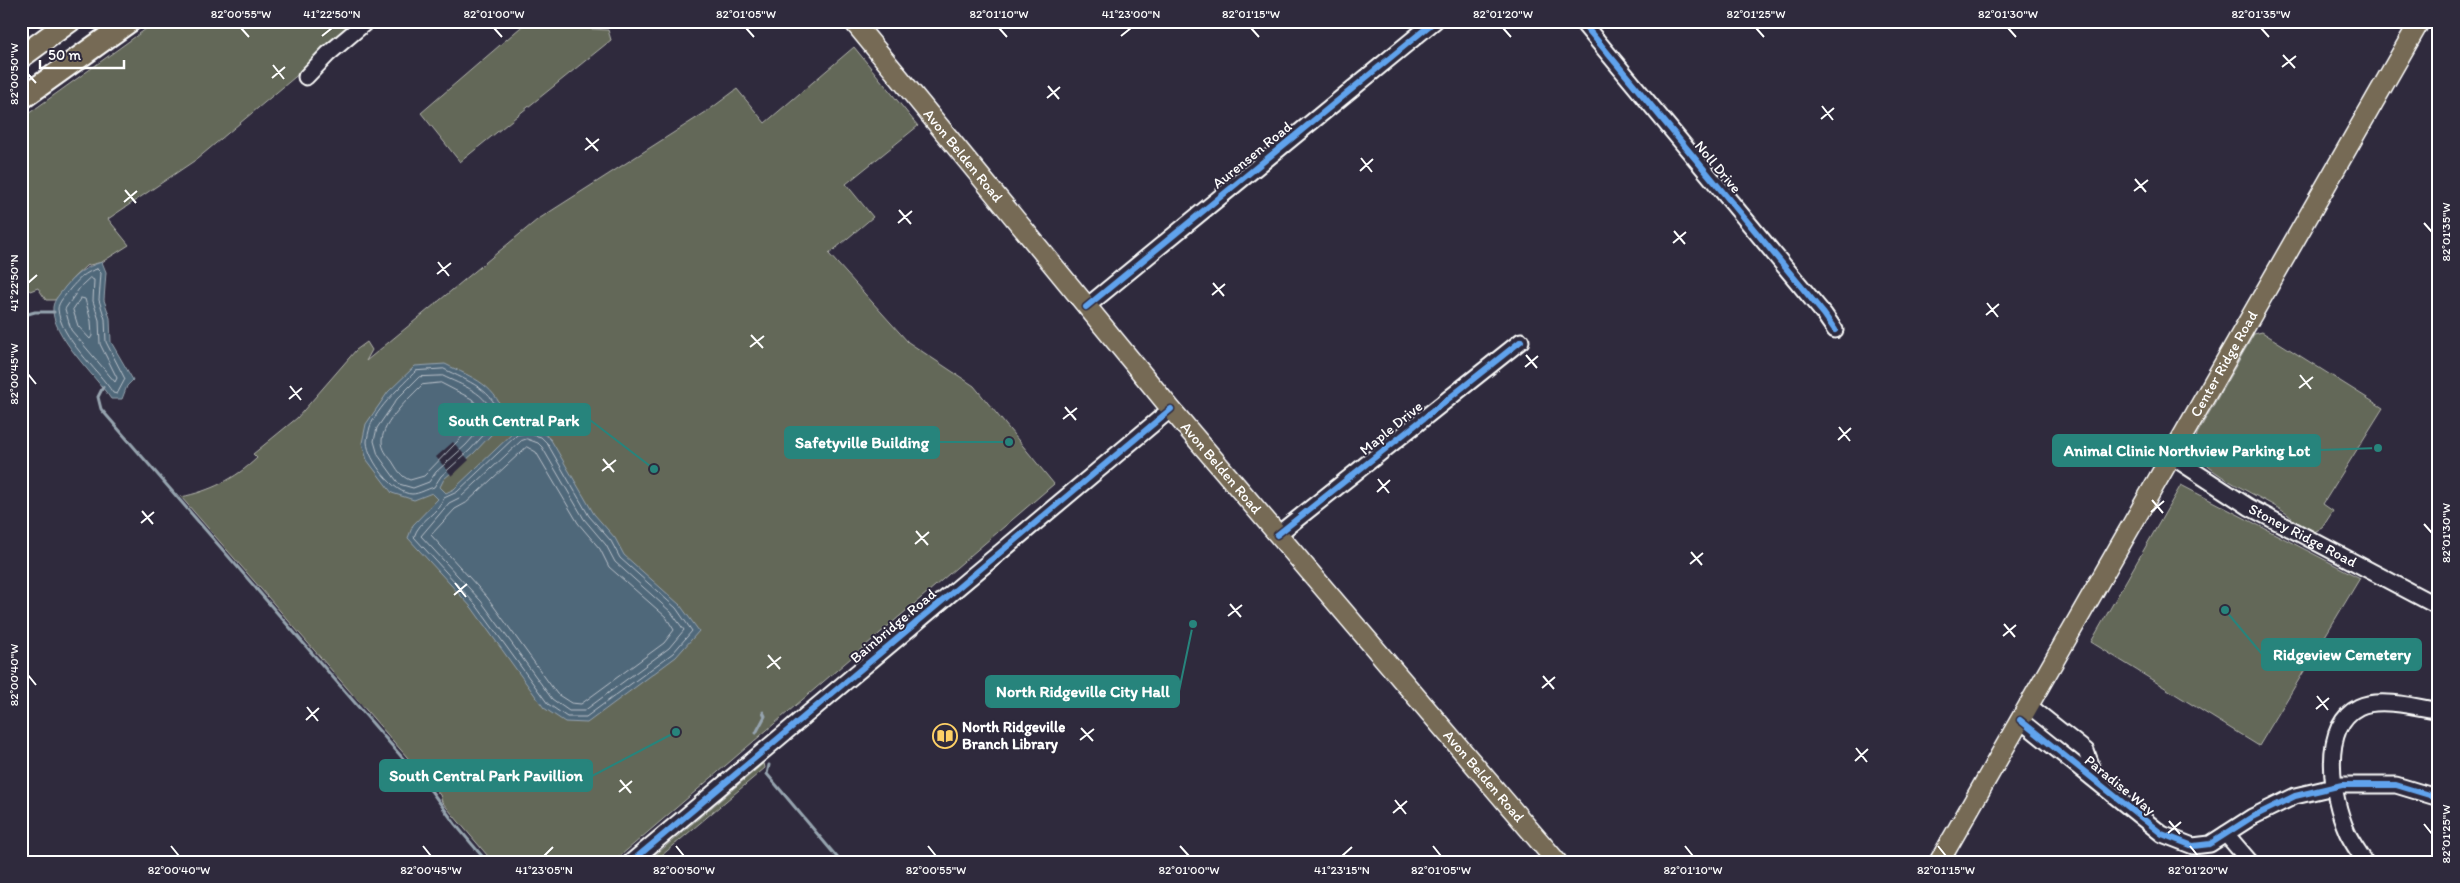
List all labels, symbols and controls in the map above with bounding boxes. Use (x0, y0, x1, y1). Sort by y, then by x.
text: 82°00'55"W (211, 7, 271, 21)
text: 41°22'50"N (303, 7, 361, 21)
text: 82°01'00"W (463, 7, 525, 21)
text: 82°01'05"W (716, 7, 776, 21)
text: 82°01'10"W (969, 7, 1029, 21)
text: 41°23'00"N (1102, 7, 1160, 21)
text: 82°01'15"W (1222, 7, 1280, 21)
text: 82°01'20"W (1473, 7, 1533, 21)
text: 82°01'25"W (1727, 7, 1785, 21)
text: 82°01'30"W (1978, 7, 2038, 21)
text: 82°01'35"W (2231, 7, 2291, 21)
scale bar (40, 38, 124, 70)
text: 82°00'50"W (7, 43, 21, 105)
text: 50 m (48, 46, 81, 64)
street label: Avon Belden Road (920, 105, 1007, 206)
street label: Aurensen Road (1209, 118, 1295, 192)
street label: Noll Drive (1691, 137, 1745, 197)
text: 82°01'35"W (2439, 202, 2453, 262)
text: 41°22'50"N (7, 254, 21, 312)
street label: Center Ridge Road (2186, 307, 2261, 420)
text: 82°00'45"W (7, 343, 21, 405)
street label: Maple Drive (1356, 397, 1426, 459)
callout: South Central Park (439, 404, 590, 435)
text: South Central Park (449, 411, 580, 430)
street label: Avon Belden Road (1177, 418, 1265, 518)
callout: Safetyville Building (785, 427, 939, 458)
text: Safetyville Building (795, 433, 930, 453)
callout: Animal Clinic Northview Parking Lot (2053, 435, 2320, 466)
text: Animal Clinic Northview Parking Lot (2063, 441, 2310, 461)
street label: Stoney Ridge Road (2246, 499, 2360, 571)
text: 82°01'30"W (2439, 503, 2453, 563)
street label: Bainbridge Road (846, 585, 940, 667)
callout: Ridgeview Cemetery (2262, 639, 2421, 670)
text: 82°00'40"W (7, 644, 21, 706)
text: Ridgeview Cemetery (2273, 645, 2411, 665)
callout: North Ridgeville City Hall (986, 676, 1179, 707)
text: North Ridgeville City Hall (996, 682, 1170, 702)
place label: North Ridgeville Branch Library (962, 718, 1065, 754)
library icon: North Ridgeville Branch Library (932, 723, 958, 749)
street label: Avon Belden Road (1440, 726, 1528, 826)
street label: Paradise Way (2081, 751, 2159, 819)
callout: South Central Park Pavillion (380, 760, 592, 791)
text: South Central Park Pavillion (389, 766, 584, 785)
text: 82°01'25"W (2439, 805, 2453, 863)
text: 82°00'40"W (148, 863, 210, 877)
text: 82°00'45"W (400, 863, 462, 877)
text: 41°23'05"N (515, 863, 573, 877)
text: 82°00'50"W (653, 863, 715, 877)
text: 82°00'55"W (906, 863, 966, 877)
text: 82°01'00"W (1158, 863, 1220, 877)
text: 41°23'15"N (1314, 863, 1370, 877)
text: 82°01'05"W (1411, 863, 1471, 877)
text: 82°01'10"W (1663, 863, 1723, 877)
text: 82°01'15"W (1917, 863, 1975, 877)
text: 82°01'20"W (2168, 863, 2228, 877)

